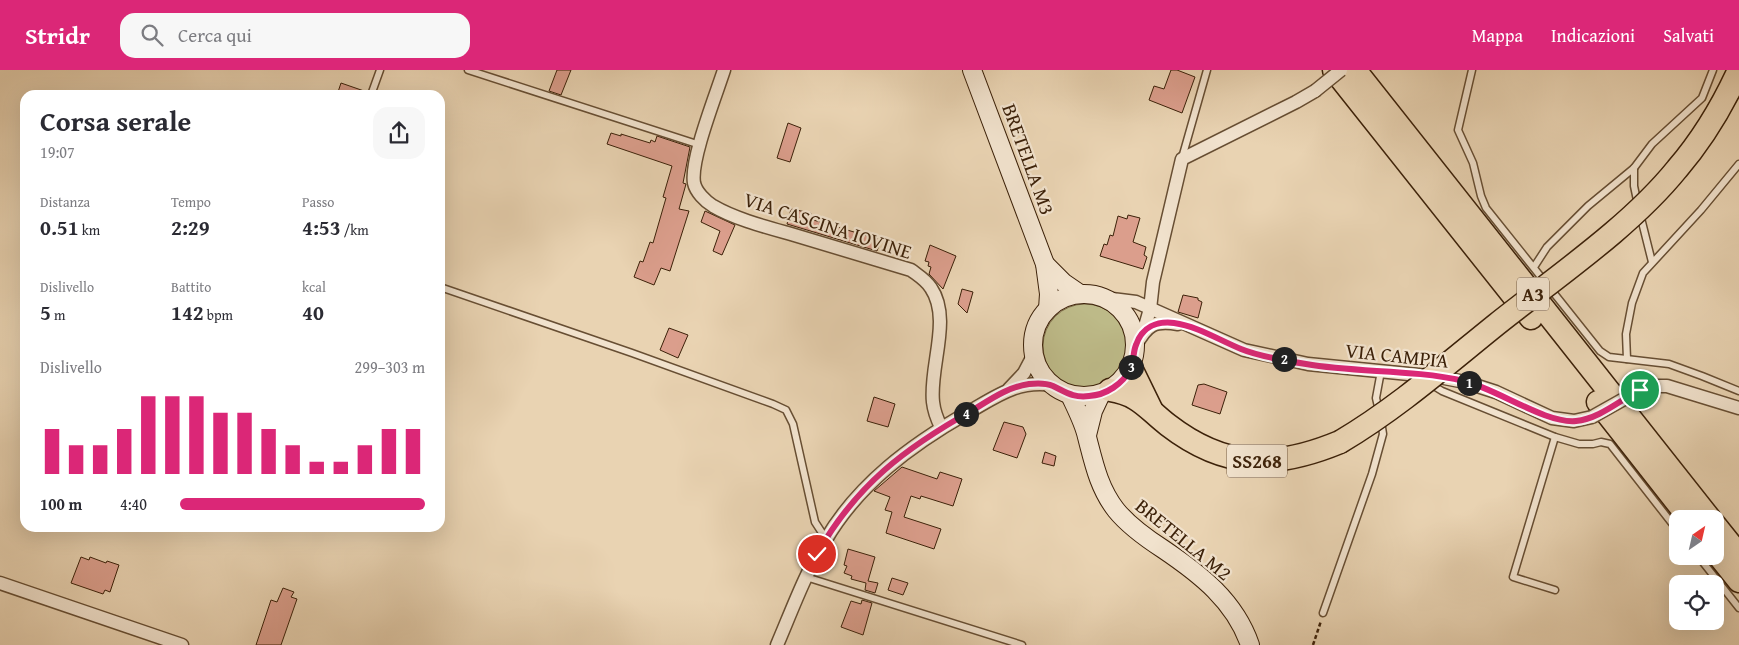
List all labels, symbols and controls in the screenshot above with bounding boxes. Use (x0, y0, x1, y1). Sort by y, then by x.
search box (120, 13, 470, 58)
text: Stridr (25, 18, 90, 53)
icon: search (138, 21, 166, 49)
text: Cerca qui (178, 21, 252, 49)
text: Mappa (1472, 22, 1523, 49)
text: Indicazioni (1551, 22, 1635, 49)
text: Salvati (1663, 22, 1714, 49)
street label: BRETELLA M3 (995, 99, 1063, 219)
text: Corsa serale (40, 100, 191, 141)
button: share (373, 107, 425, 159)
text: 19:07 (40, 140, 75, 164)
street label: VIA CASCINA IOVINE (740, 184, 916, 266)
text: Distanza (40, 192, 90, 212)
text: Tempo (171, 192, 211, 212)
text: Passo (302, 192, 334, 212)
text: 0.51 (40, 212, 79, 243)
text: 2:29 (171, 212, 210, 243)
text: 4:53 (302, 212, 341, 243)
text: km (79, 220, 100, 240)
text: /km (341, 220, 369, 240)
text: Dislivello (40, 277, 94, 297)
text: Battito (171, 277, 211, 297)
text: kcal (302, 277, 326, 297)
road number: A3 (1517, 278, 1549, 310)
text: 5 (40, 297, 51, 328)
text: 142 (171, 297, 204, 328)
text: 40 (302, 297, 324, 328)
text: m (51, 305, 65, 325)
text: bpm (204, 305, 233, 325)
street label: VIA CAMPIA (1344, 335, 1450, 375)
pin: 2 (1272, 346, 1296, 372)
text: 2 (1281, 349, 1288, 369)
pin: 3 (1118, 354, 1144, 380)
text: Dislivello (40, 355, 102, 379)
text: 299–303 m (355, 355, 425, 379)
text: 3 (1128, 357, 1135, 377)
pin (1619, 369, 1661, 411)
pin: 1 (1456, 370, 1482, 396)
text: 1 (1466, 373, 1473, 393)
icon: arrive (1626, 376, 1654, 404)
pin: 4 (954, 402, 978, 426)
text: 4 (963, 404, 970, 424)
road number: SS268 (1227, 444, 1287, 478)
street label: BRETELLA M2 (1130, 491, 1238, 587)
text: 100 m (40, 492, 82, 516)
text: 4:40 (120, 492, 147, 516)
north arrow (1669, 510, 1724, 565)
map controls (1669, 510, 1724, 630)
pin (796, 533, 838, 575)
icon: check (803, 540, 831, 568)
button: locate (1669, 575, 1724, 630)

